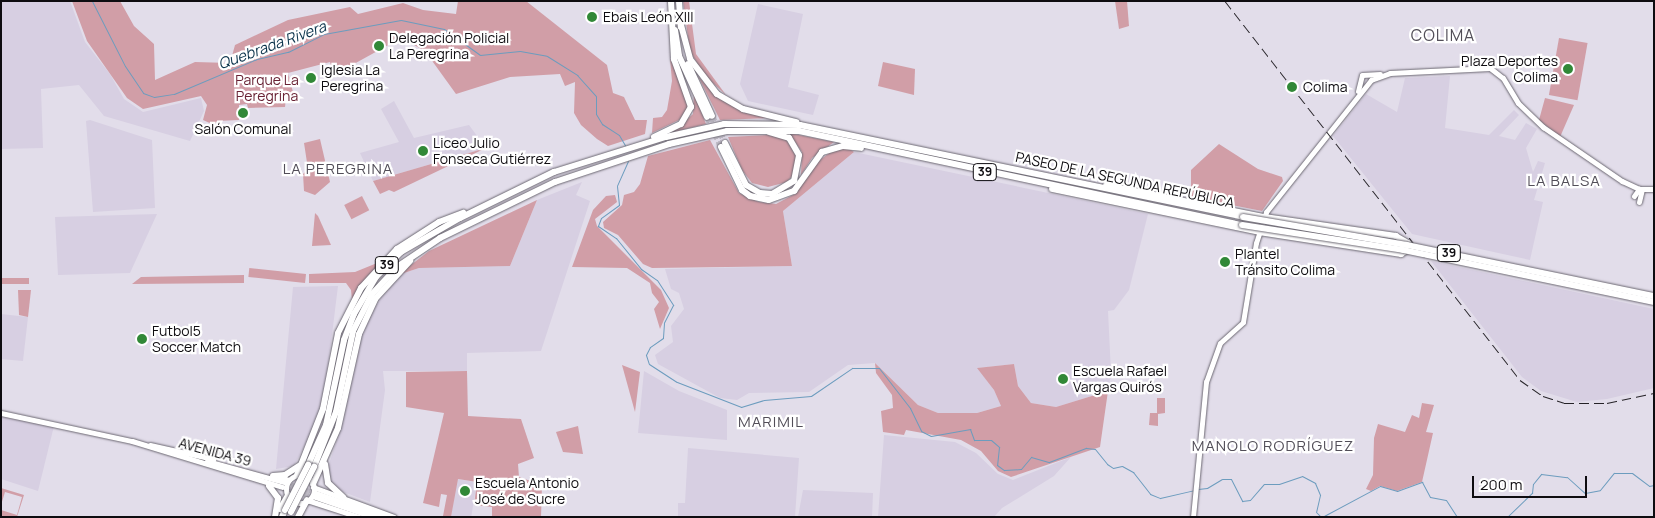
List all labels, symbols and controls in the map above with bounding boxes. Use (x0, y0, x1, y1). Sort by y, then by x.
place label: Ebais León XIII (603, 9, 693, 25)
marker: Ebais León XIII (585, 10, 599, 24)
water label: Quebrada Rivera (216, 17, 328, 73)
district label: COLIMA (1410, 25, 1476, 45)
place label: Delegación Policial La Peregrina (389, 30, 509, 62)
marker: Delegación Policial La Peregrina (373, 40, 385, 52)
place label: Plaza Deportes Colima (1461, 53, 1558, 85)
place label: Iglesia La Peregrina (321, 62, 383, 94)
marker: Plaza Deportes Colima (1562, 63, 1574, 75)
park label: Parque La Peregrina (235, 72, 299, 104)
marker: Iglesia La Peregrina (305, 72, 317, 84)
place label: Colima (1303, 79, 1347, 95)
marker: Colima (1285, 80, 1299, 94)
marker: Salón Comunal (237, 107, 249, 119)
place label: Salón Comunal (195, 121, 291, 137)
place label: Liceo Julio Fonseca Gutiérrez (433, 135, 551, 168)
marker: Liceo Julio Fonseca Gutiérrez (417, 145, 429, 157)
street label: PASEO DE LA SEGUNDA REPÚBLICA (1014, 149, 1236, 211)
district label: LA PEREGRINA (281, 160, 395, 178)
road number: 39 (972, 162, 998, 182)
district label: LA BALSA (1526, 172, 1602, 190)
road number: 39 (1436, 244, 1462, 262)
place label: Plantel Tránsito Colima (1235, 246, 1335, 278)
road number: 39 (374, 256, 400, 274)
marker: Plantel Tránsito Colima (1219, 256, 1231, 268)
place label: Futbol5 Soccer Match (152, 323, 241, 356)
marker: Futbol5 Soccer Match (136, 333, 148, 345)
place label: Escuela Rafael Vargas Quirós (1073, 363, 1167, 396)
marker: Escuela Rafael Vargas Quirós (1057, 373, 1069, 385)
district label: MARIMIL (737, 413, 805, 431)
street label: AVENIDA 39 (177, 434, 253, 470)
district label: MANOLO RODRÍGUEZ (1190, 437, 1356, 455)
scale bar (1475, 466, 1590, 498)
text: 200 m (1480, 474, 1523, 495)
place label: Escuela Antonio José de Sucre (475, 475, 579, 508)
marker: Escuela Antonio José de Sucre (459, 485, 471, 497)

